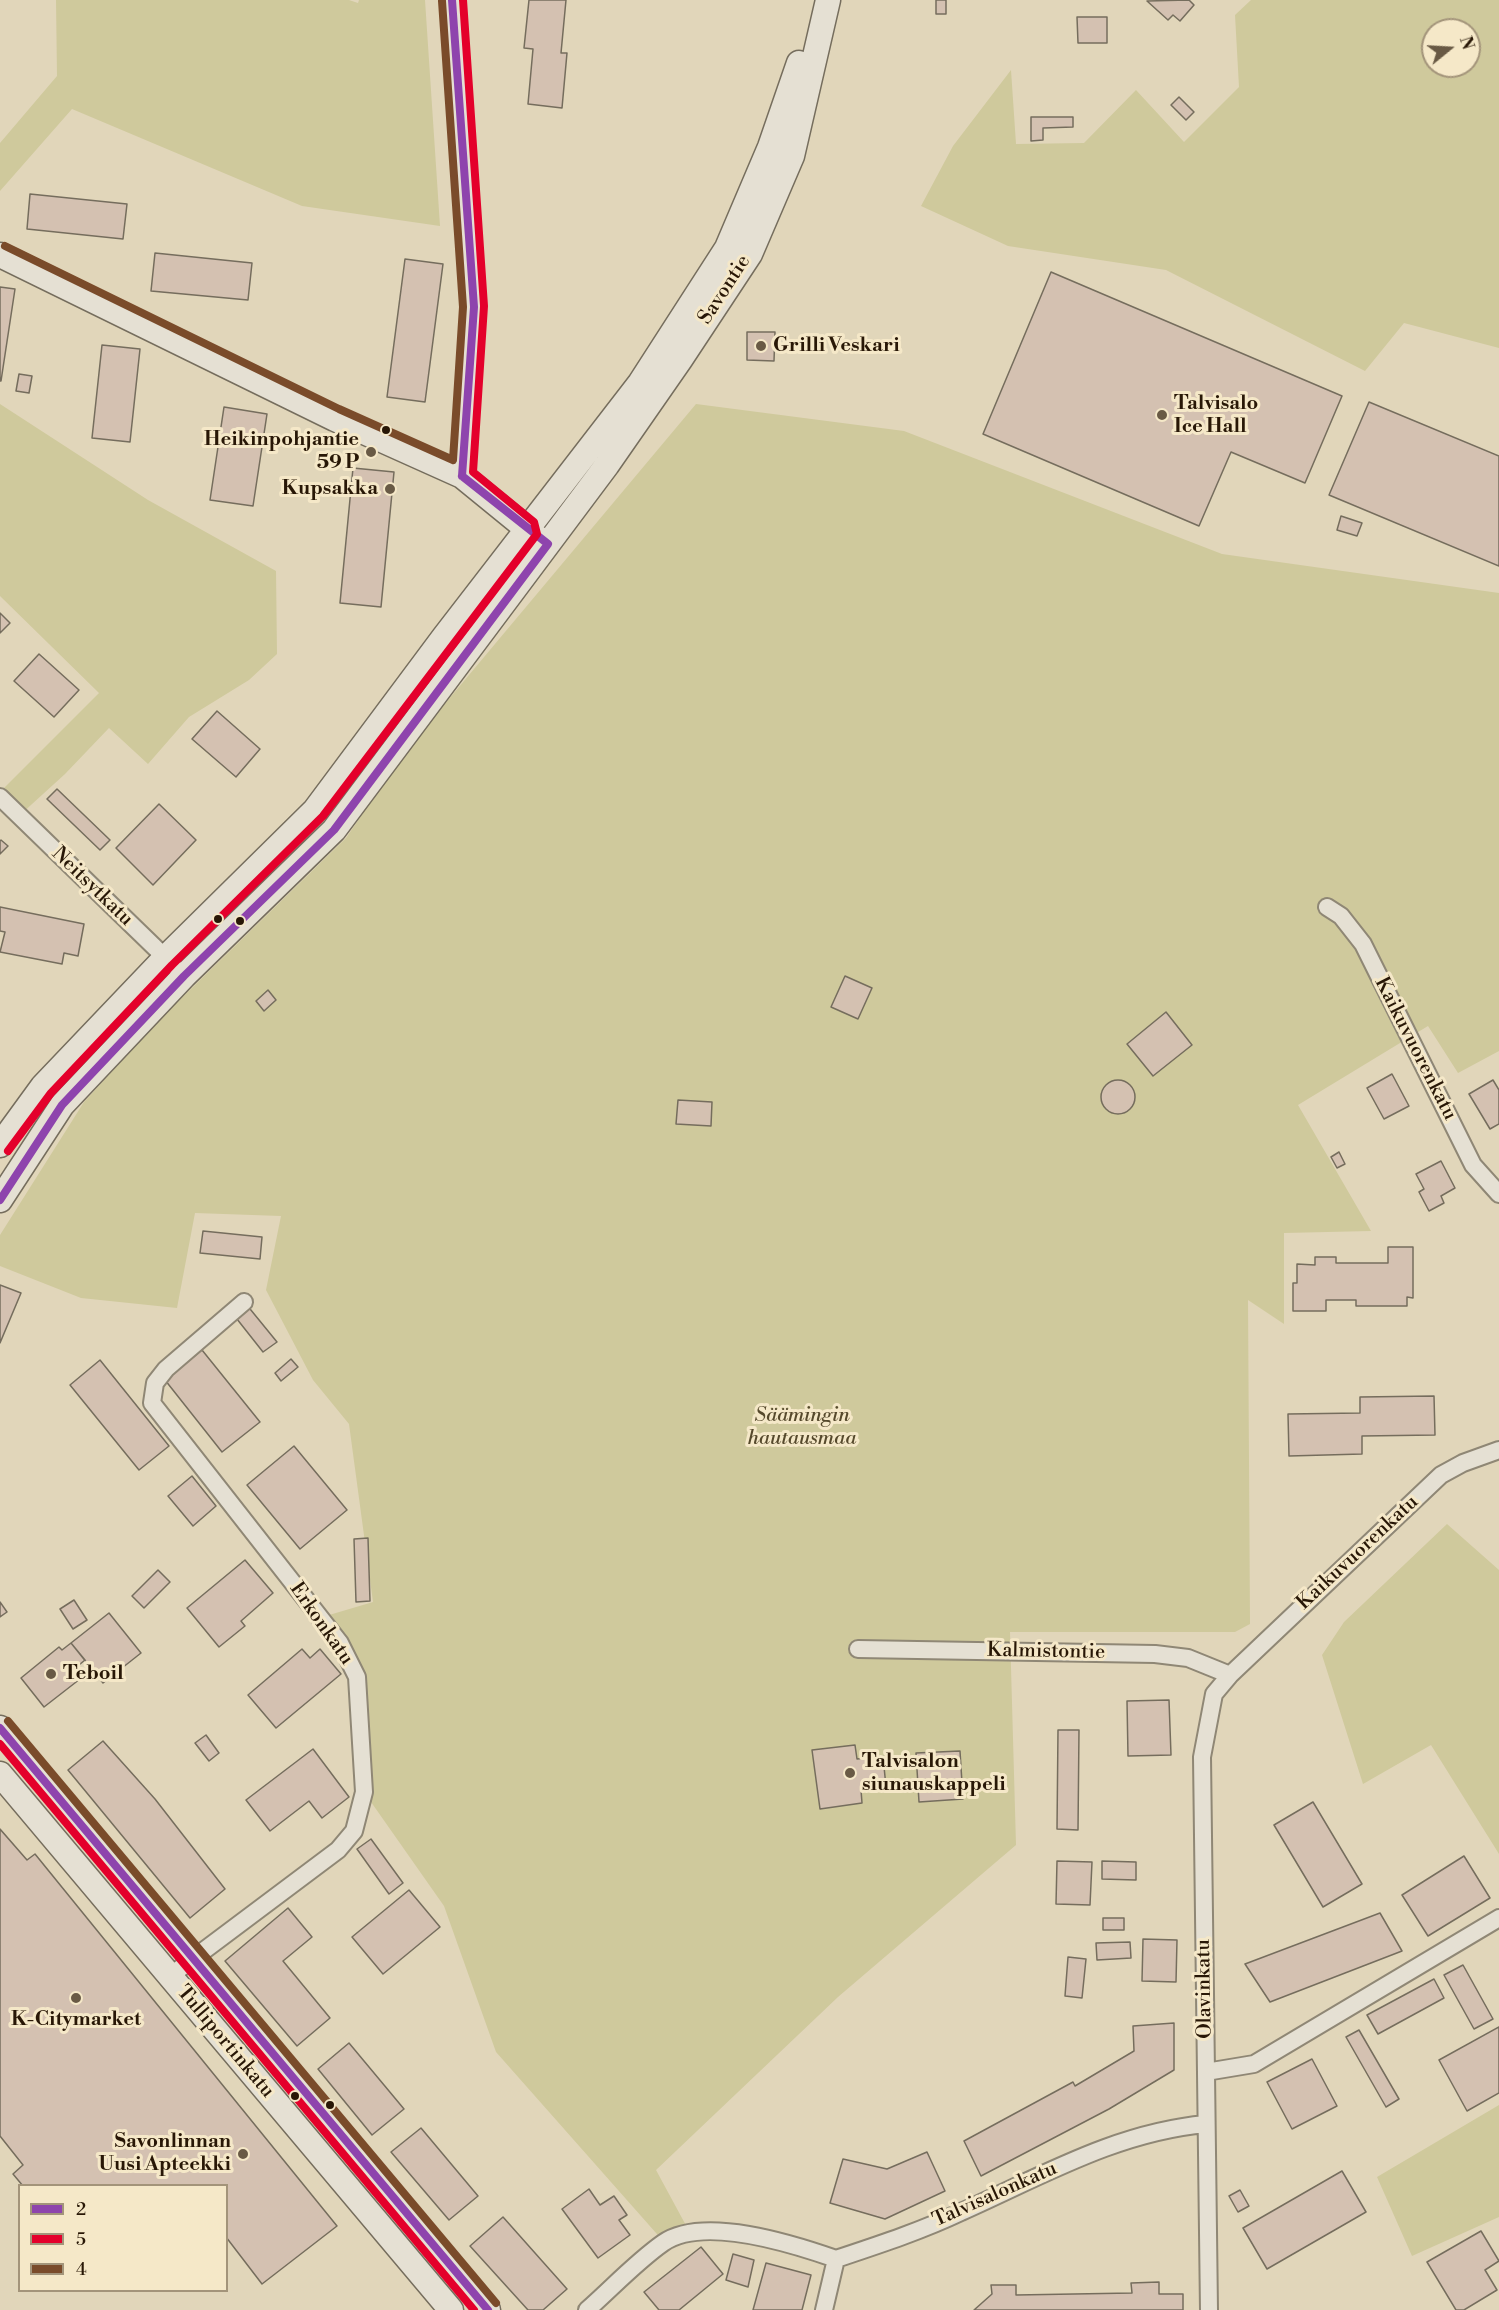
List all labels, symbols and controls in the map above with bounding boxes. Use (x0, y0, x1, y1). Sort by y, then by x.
north arrow (1421, 18, 1481, 78)
text: N (1455, 34, 1478, 52)
street label: Savontie (694, 251, 756, 329)
place label: Grilli Veskari (773, 334, 900, 358)
marker: Grilli Veskari (754, 339, 768, 353)
place label: Talvisalo Ice Hall (1174, 392, 1258, 439)
marker: Talvisalo Ice Hall (1155, 408, 1169, 422)
unlabelled marker (380, 424, 392, 436)
place label: Heikinpohjantie 59 P (204, 428, 359, 475)
marker: Heikinpohjantie 59 P (364, 445, 378, 459)
place label: Kupsakka (282, 477, 378, 501)
marker: Kupsakka (383, 482, 397, 496)
street label: Neitsytkatu (46, 842, 138, 932)
unlabelled marker (212, 913, 224, 925)
unlabelled marker (234, 915, 246, 927)
street label: Kaikuvuorenkatu (1369, 973, 1461, 1125)
park label: Säämingin hautausmaa (748, 1404, 856, 1451)
street label: Kaikuvuorenkatu (1292, 1491, 1424, 1615)
street label: Erkonkatu (284, 1578, 358, 1670)
street label: Kalmistontie (987, 1639, 1105, 1665)
place label: Teboil (63, 1662, 124, 1686)
marker: Teboil (44, 1667, 58, 1681)
place label: Talvisalon siunauskappeli (862, 1750, 1006, 1797)
marker: Talvisalon siunauskappeli (843, 1766, 857, 1780)
street label: Olavinkatu (1192, 1939, 1218, 2039)
street label: Tulliportinkatu (171, 1981, 279, 2103)
marker: K-Citymarket (69, 1991, 83, 2005)
place label: K-Citymarket (11, 2008, 141, 2032)
unlabelled marker (289, 2090, 301, 2102)
unlabelled marker (324, 2099, 336, 2111)
place label: Savonlinnan Uusi Apteekki (99, 2130, 231, 2177)
marker: Savonlinnan Uusi Apteekki (236, 2147, 250, 2161)
street label: Talvisalonkatu (929, 2157, 1061, 2233)
legend (18, 2184, 228, 2292)
text: 2 (76, 2198, 86, 2221)
text: 5 (76, 2228, 86, 2251)
text: 4 (76, 2258, 87, 2281)

